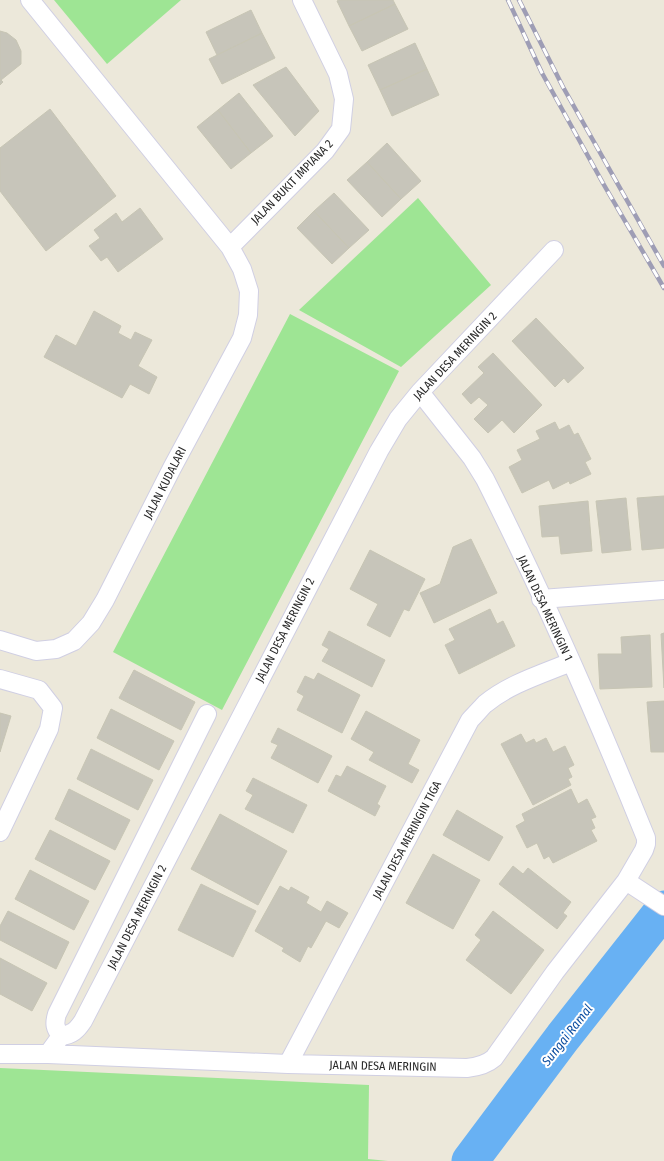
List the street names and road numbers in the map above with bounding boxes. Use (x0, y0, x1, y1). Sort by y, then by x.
street label: JALAN BUKIT IMPIANA 2 (248, 137, 336, 227)
street label: JALAN DESA MERINGIN 2 (411, 309, 499, 403)
street label: JALAN KUDALARI (141, 445, 189, 521)
street label: JALAN DESA MERINGIN 1 (514, 553, 576, 663)
street label: JALAN DESA MERINGIN 2 (253, 575, 317, 685)
street label: JALAN DESA MERINGIN TIGA (370, 778, 444, 902)
street label: JALAN DESA MERINGIN 2 (105, 862, 169, 972)
street label: JALAN DESA MERINGIN (329, 1058, 437, 1074)

